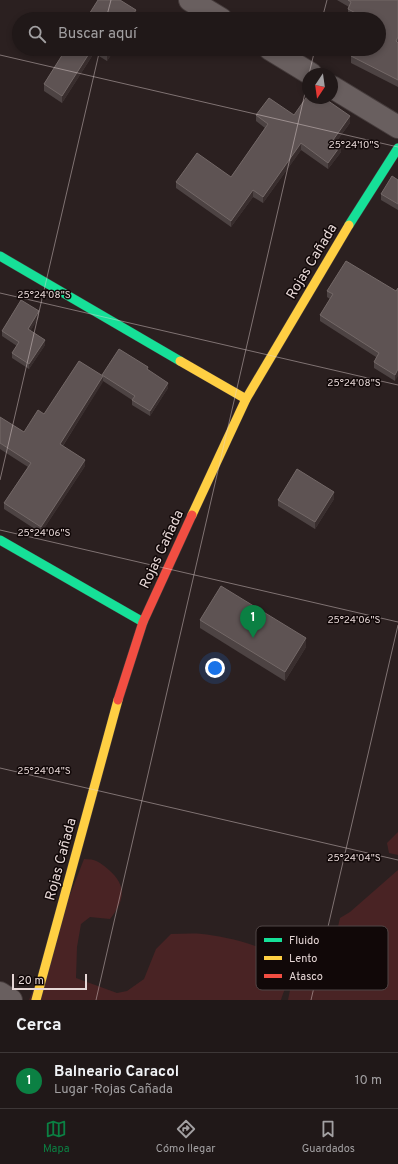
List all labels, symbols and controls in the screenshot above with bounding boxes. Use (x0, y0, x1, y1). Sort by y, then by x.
search box (12, 12, 386, 56)
icon: search (26, 23, 48, 45)
text: Buscar aquí (58, 25, 137, 44)
north arrow (302, 68, 338, 104)
text: 25°24'10"S (329, 139, 379, 152)
street label: Rojas Cañada (283, 221, 341, 303)
text: 25°24'08"S (17, 289, 71, 302)
text: 25°24'08"S (327, 377, 381, 390)
street label: Rojas Cañada (137, 508, 188, 592)
text: 25°24'06"S (17, 527, 71, 540)
pin: 1 (240, 605, 266, 638)
text: 25°24'06"S (327, 614, 381, 627)
your location (205, 658, 225, 678)
text: 25°24'04"S (17, 765, 71, 778)
street label: Rojas Cañada (42, 816, 81, 903)
text: 25°24'04"S (327, 852, 381, 865)
legend (256, 926, 388, 990)
text: Fluido (289, 934, 319, 948)
text: Lento (289, 952, 317, 966)
text: Atasco (289, 970, 323, 984)
scale bar (12, 972, 87, 991)
text: 20 m (18, 974, 44, 988)
text: Cerca (16, 1015, 62, 1037)
text: Balneario Caracol (54, 1063, 179, 1082)
text: 1 (26, 1073, 32, 1089)
text: 10 m (355, 1073, 382, 1089)
text: Lugar · Rojas Cañada (54, 1082, 173, 1098)
tab: Mapa (43, 1118, 70, 1156)
tab: Cómo llegar (156, 1118, 216, 1156)
tab: Guardados (302, 1118, 355, 1156)

